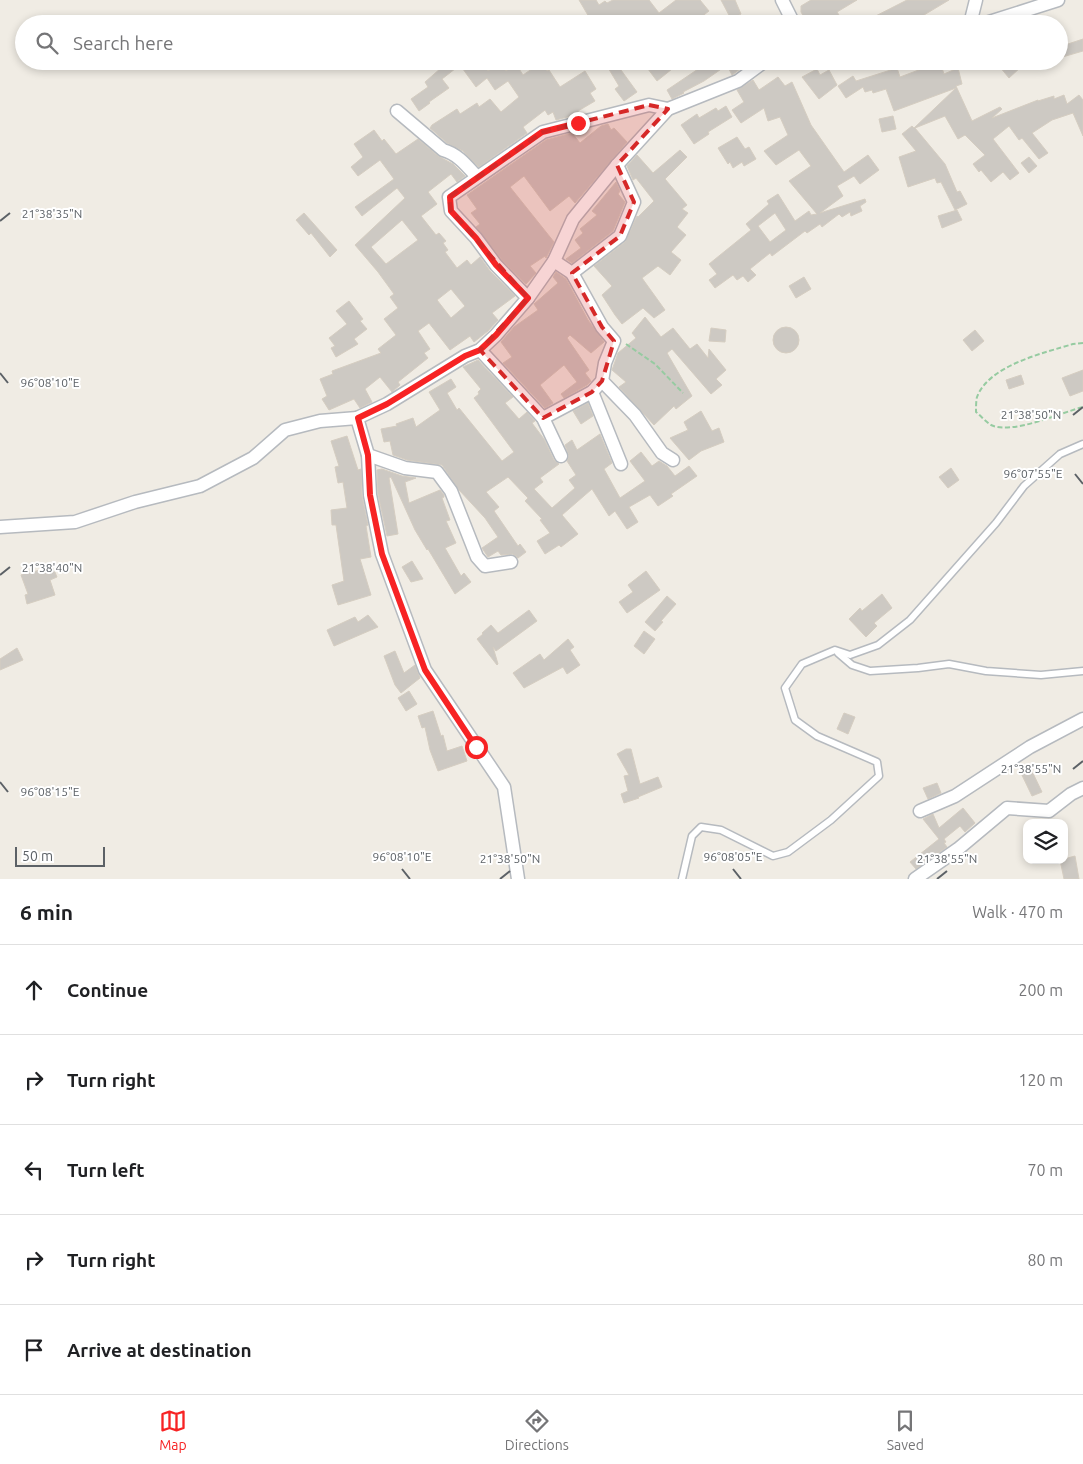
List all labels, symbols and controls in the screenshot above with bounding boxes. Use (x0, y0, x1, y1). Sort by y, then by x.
search box (15, 15, 1068, 70)
icon: search (33, 29, 61, 57)
text: Search here (73, 32, 173, 54)
route end (567, 112, 590, 135)
text: 21°38'35"N (22, 207, 82, 220)
text: 96°08'10"E (21, 376, 80, 389)
text: 21°38'50"N (1001, 408, 1061, 421)
text: 96°07'55"E (1004, 467, 1063, 480)
text: 21°38'40"N (22, 561, 82, 574)
route start (465, 736, 488, 759)
text: 21°38'55"N (1001, 762, 1061, 775)
text: 96°08'15"E (21, 785, 80, 798)
map controls (1023, 819, 1068, 864)
button: layers (1023, 819, 1068, 864)
scale bar (15, 844, 105, 867)
text: 50 m (22, 848, 53, 864)
text: 96°08'10"E (373, 850, 432, 863)
text: 96°08'05"E (704, 850, 763, 863)
text: 21°38'50"N (480, 852, 540, 865)
text: 21°38'55"N (917, 852, 977, 865)
text: 6 min (20, 900, 73, 924)
text: Walk · 470 m (972, 903, 1063, 921)
icon: ahead (20, 976, 48, 1004)
text: Continue (67, 979, 148, 1001)
text: 200 m (1018, 981, 1063, 999)
icon: right (20, 1066, 48, 1094)
text: Turn right (67, 1069, 155, 1091)
text: 120 m (1018, 1071, 1063, 1089)
icon: left (20, 1156, 48, 1184)
text: Turn left (67, 1159, 145, 1181)
text: 70 m (1027, 1161, 1063, 1179)
icon: right (20, 1246, 48, 1274)
text: Turn right (67, 1249, 155, 1271)
text: 80 m (1027, 1251, 1063, 1269)
icon: arrive (20, 1336, 48, 1364)
text: Arrive at destination (67, 1339, 252, 1361)
tab: Map (159, 1407, 187, 1453)
tab: Directions (505, 1407, 569, 1453)
tab: Saved (887, 1407, 924, 1453)

